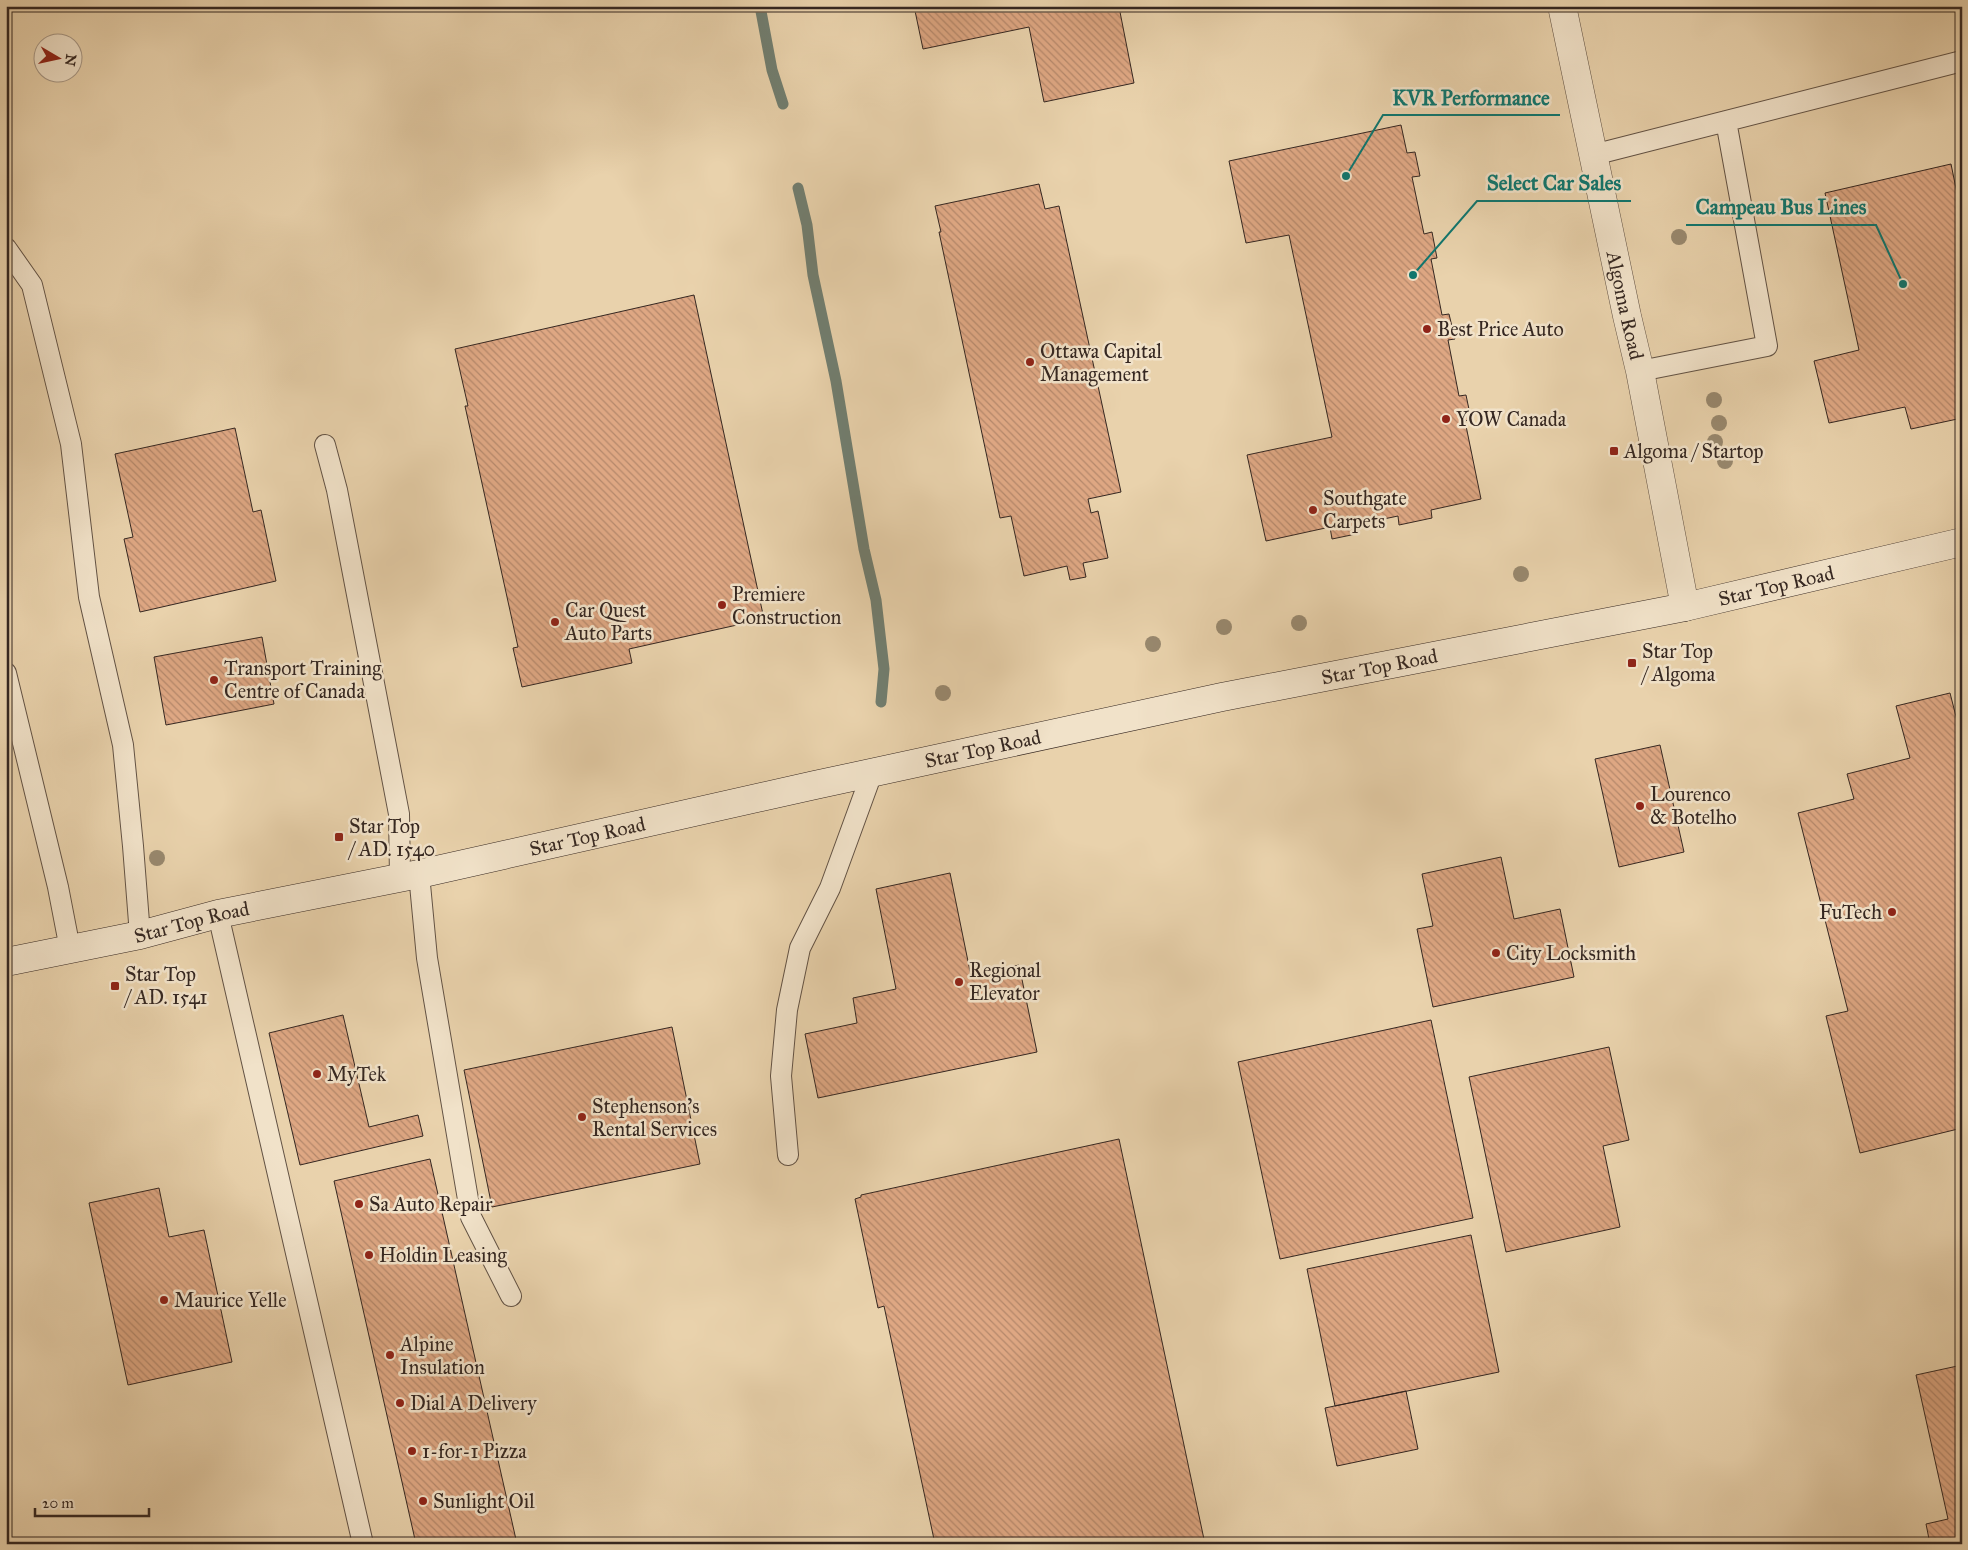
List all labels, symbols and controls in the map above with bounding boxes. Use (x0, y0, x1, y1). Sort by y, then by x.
north arrow (32, 32, 82, 82)
text: N (61, 53, 80, 67)
callout: KVR Performance (1383, 79, 1560, 115)
text: KVR Performance (1392, 85, 1550, 111)
callout: Select Car Sales (1477, 165, 1631, 201)
text: Select Car Sales (1487, 170, 1622, 196)
callout: Campeau Bus Lines (1686, 189, 1876, 225)
text: Campeau Bus Lines (1696, 194, 1867, 220)
street label: Algoma Road (1601, 248, 1649, 362)
place label: Best Price Auto (1437, 317, 1564, 341)
marker: Best Price Auto (1421, 323, 1433, 335)
place label: Ottawa Capital Management (1040, 339, 1163, 387)
marker: Ottawa Capital Management (1024, 356, 1036, 368)
place label: YOW Canada (1456, 407, 1567, 431)
marker: YOW Canada (1440, 413, 1452, 425)
place label: Algoma / Startop (1623, 439, 1763, 464)
marker: Algoma / Startop (1608, 445, 1620, 457)
place label: Southgate Carpets (1323, 486, 1407, 533)
marker: Southgate Carpets (1307, 504, 1319, 516)
street label: Star Top Road (1716, 560, 1836, 611)
place label: Premiere Construction (732, 582, 841, 629)
place label: Car Quest Auto Parts (564, 598, 652, 645)
marker: Premiere Construction (716, 599, 728, 611)
marker: Car Quest Auto Parts (549, 616, 561, 628)
place label: Star Top / Algoma (1640, 639, 1716, 687)
street label: Star Top Road (1319, 643, 1440, 689)
place label: Transport Training Centre of Canada (224, 656, 382, 703)
marker: Star Top / Algoma (1626, 657, 1638, 669)
marker: Transport Training Centre of Canada (208, 674, 220, 686)
street label: Star Top Road (923, 725, 1043, 773)
place label: Lourenco & Botelho (1650, 782, 1737, 829)
marker: Lourenco & Botelho (1634, 800, 1646, 812)
street label: Star Top Road (527, 811, 648, 861)
place label: Star Top / AD. 1540 (347, 814, 435, 861)
marker: Star Top / AD. 1540 (333, 831, 345, 843)
street label: Star Top Road (131, 896, 251, 948)
place label: FuTech (1819, 900, 1882, 924)
marker: FuTech (1886, 906, 1898, 918)
place label: City Locksmith (1506, 941, 1636, 965)
marker: City Locksmith (1490, 947, 1502, 959)
place label: Regional Elevator (969, 958, 1042, 1005)
place label: Star Top / AD. 1541 (123, 962, 208, 1009)
marker: Regional Elevator (953, 976, 965, 988)
marker: Star Top / AD. 1541 (109, 980, 121, 992)
place label: MyTek (327, 1062, 387, 1086)
marker: MyTek (311, 1068, 323, 1080)
place label: Stephenson's Rental Services (592, 1094, 717, 1141)
marker: Stephenson's Rental Services (576, 1111, 588, 1123)
place label: Sa Auto Repair (369, 1192, 493, 1216)
marker: Sa Auto Repair (353, 1198, 365, 1210)
place label: Holdin Leasing (379, 1243, 507, 1268)
marker: Holdin Leasing (363, 1249, 375, 1261)
place label: Maurice Yelle (174, 1288, 286, 1312)
marker: Maurice Yelle (158, 1294, 170, 1306)
place label: Alpine Insulation (399, 1332, 485, 1379)
marker: Alpine Insulation (384, 1349, 396, 1361)
place label: Dial A Delivery (410, 1391, 537, 1415)
marker: Dial A Delivery (394, 1397, 406, 1409)
place label: 1-for-1 Pizza (422, 1439, 527, 1463)
marker: 1-for-1 Pizza (406, 1445, 418, 1457)
scale bar (35, 1485, 149, 1517)
place label: Sunlight Oil (433, 1489, 535, 1514)
text: 20 m (42, 1494, 74, 1512)
marker: Sunlight Oil (417, 1495, 429, 1507)

